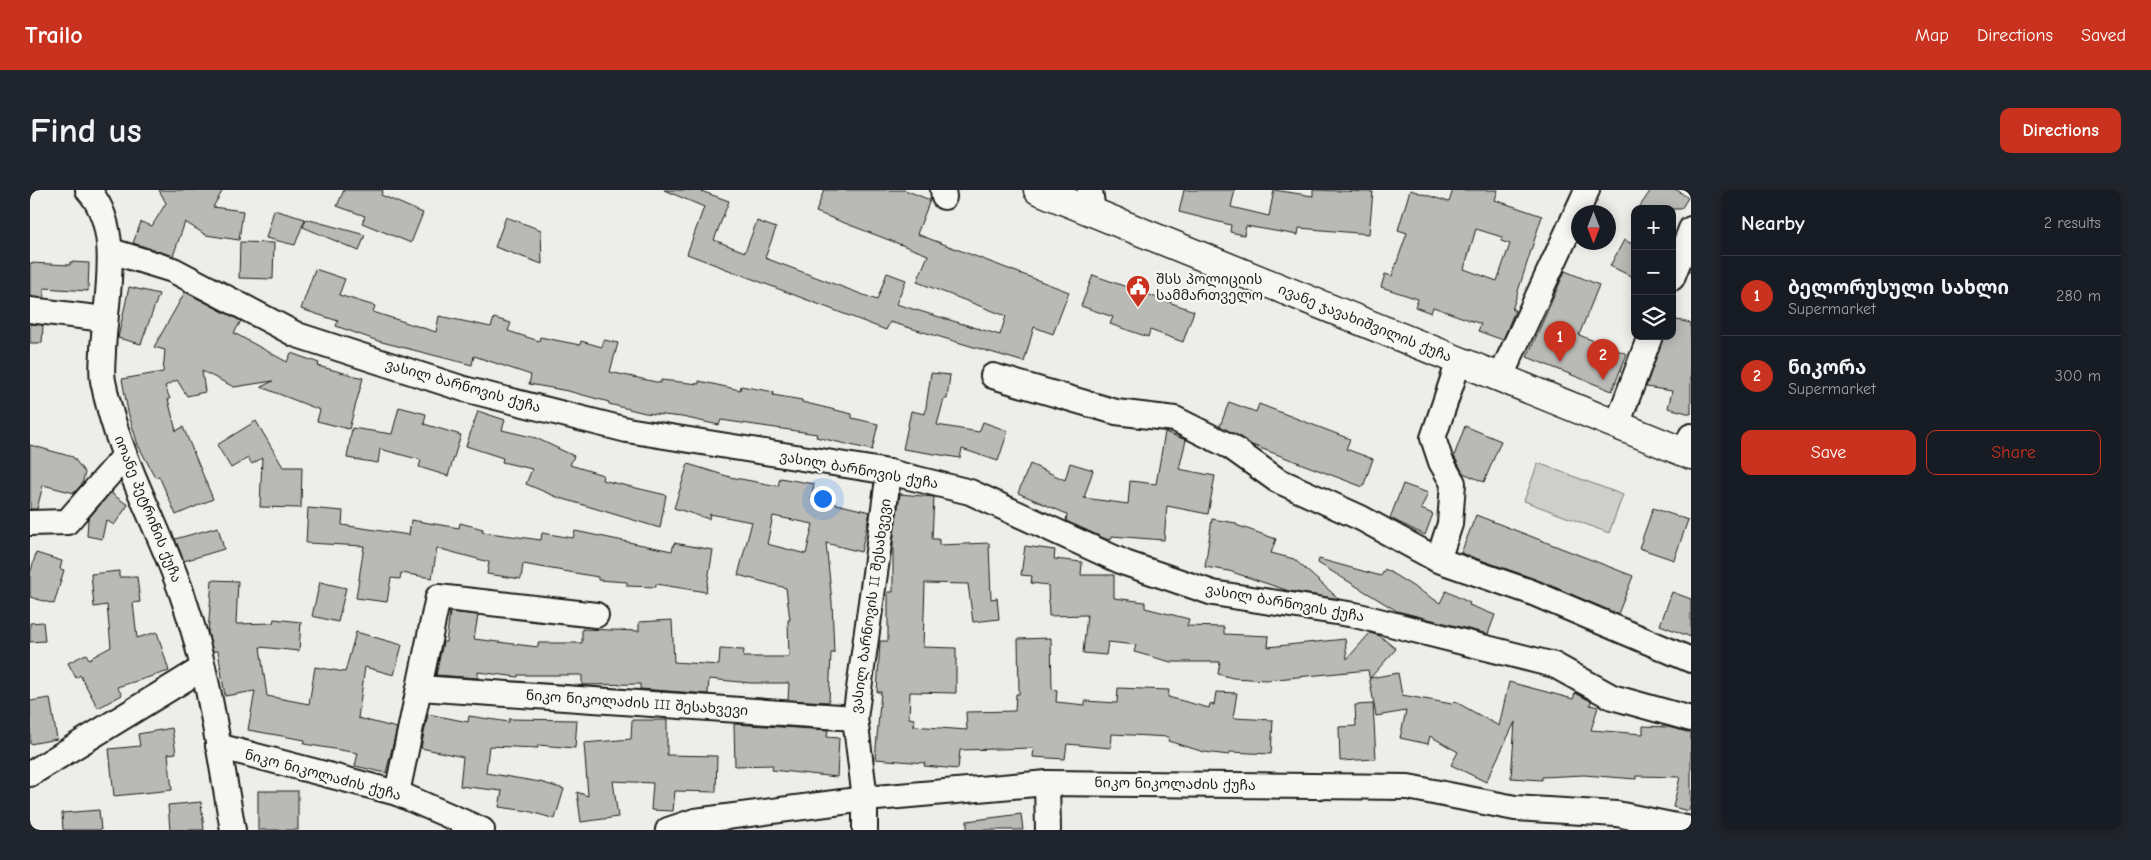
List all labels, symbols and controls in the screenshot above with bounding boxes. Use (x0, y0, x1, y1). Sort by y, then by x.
text: Trailo (25, 21, 83, 49)
text: Map (1915, 25, 1949, 46)
text: Directions (1977, 25, 2053, 46)
text: Saved (2081, 25, 2126, 46)
button: Directions (2000, 108, 2121, 153)
text: Find us (30, 110, 142, 151)
north arrow (1571, 205, 1616, 250)
map controls (1631, 205, 1676, 340)
button: + (1631, 205, 1676, 250)
text: Nearby (1741, 211, 1805, 235)
text: 2 results (2044, 214, 2101, 232)
button: − (1631, 250, 1676, 295)
place label: შსს პოლიციის სამმართველო (1156, 271, 1263, 304)
public building icon: შსს პოლიციის სამმართველო (1125, 274, 1151, 308)
text: ბელორუსული სახლი (1788, 277, 2009, 299)
street label: ივანე ჯავახიშვილის ქუჩა (1276, 280, 1454, 366)
text: 1 (1754, 287, 1760, 305)
text: 280 m (2056, 287, 2101, 305)
button: layers (1631, 295, 1676, 340)
text: Supermarket (1788, 300, 1876, 318)
pin: 1 (1544, 321, 1576, 362)
pin: 2 (1587, 339, 1619, 380)
street label: ვასილ ბარნოვის ქუჩა (383, 356, 543, 416)
text: ნიკორა (1788, 357, 1866, 379)
text: 2 (1753, 367, 1761, 385)
text: 300 m (2055, 367, 2101, 385)
text: Supermarket (1788, 380, 1876, 398)
button: Save (1741, 430, 1916, 475)
button: Share (1926, 430, 2101, 475)
street label: იოანე პეტრიწის ქუჩა (111, 433, 185, 585)
street label: ვასილ ბარნოვის ქუჩა (778, 448, 940, 492)
your location (810, 486, 836, 512)
street label: ვასილ ბარნოვის II შესახვევი (847, 497, 895, 715)
street label: ვასილ ბარნოვის ქუჩა (1204, 581, 1366, 625)
street label: ნიკო ნიკოლაძის III შესახვევი (525, 687, 749, 719)
street label: ნიკო ნიკოლაძის ქუჩა (243, 746, 403, 804)
street label: ნიკო ნიკოლაძის ქუჩა (1094, 774, 1256, 794)

